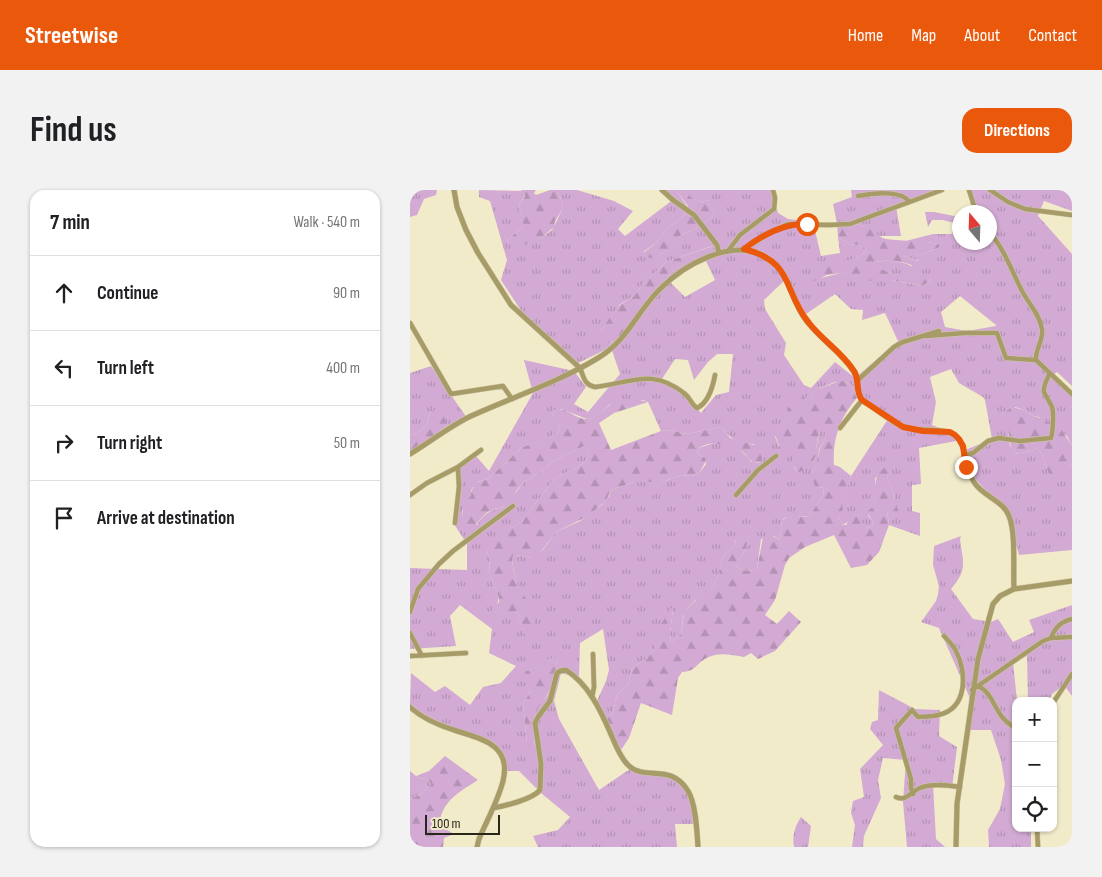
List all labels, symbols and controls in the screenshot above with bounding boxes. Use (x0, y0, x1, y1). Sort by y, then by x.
text: Streetwise (25, 21, 118, 50)
text: Home (848, 25, 883, 46)
text: Map (911, 25, 936, 46)
text: About (964, 25, 1000, 46)
text: Contact (1028, 25, 1077, 46)
button: Directions (962, 108, 1072, 153)
text: Find us (30, 109, 117, 152)
north arrow (952, 205, 997, 250)
text: 7 min (50, 210, 90, 235)
text: Walk · 540 m (293, 213, 360, 232)
route start (796, 213, 819, 236)
icon: ahead (50, 279, 78, 307)
text: Continue (97, 282, 158, 305)
text: 90 m (333, 284, 360, 303)
icon: left (50, 354, 78, 382)
text: Turn left (97, 357, 154, 380)
text: 400 m (326, 359, 360, 378)
icon: right (50, 429, 78, 457)
text: Turn right (97, 432, 162, 455)
text: 50 m (334, 434, 360, 453)
route end (955, 456, 978, 479)
icon: arrive (50, 504, 78, 532)
text: Arrive at destination (97, 507, 235, 530)
map controls (1012, 697, 1057, 832)
button: + (1012, 697, 1057, 742)
button: − (1012, 742, 1057, 787)
button: locate (1012, 787, 1057, 832)
scale bar (425, 812, 500, 835)
text: 100 m (432, 815, 461, 832)

